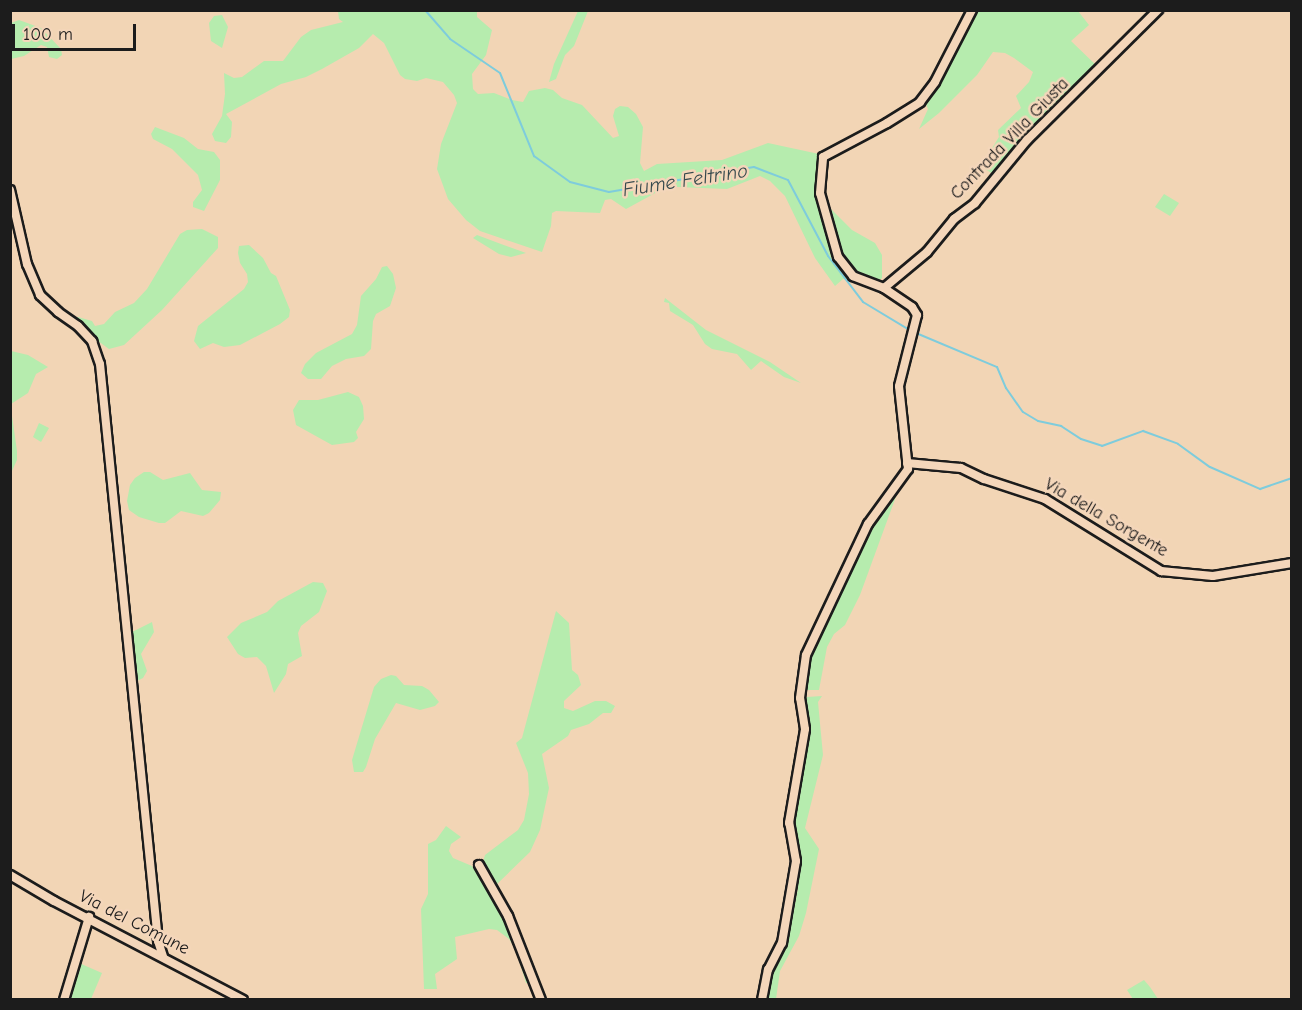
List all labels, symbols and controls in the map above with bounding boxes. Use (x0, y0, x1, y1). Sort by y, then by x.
scale bar (15, 12, 140, 50)
text: 100 m (23, 24, 73, 45)
street label: Contrada Villa Giusta (946, 74, 1074, 204)
water label: Fiume Feltrino (621, 158, 749, 202)
street label: Via della Sorgente (1040, 474, 1172, 562)
street label: Via del Comune (75, 886, 193, 960)

